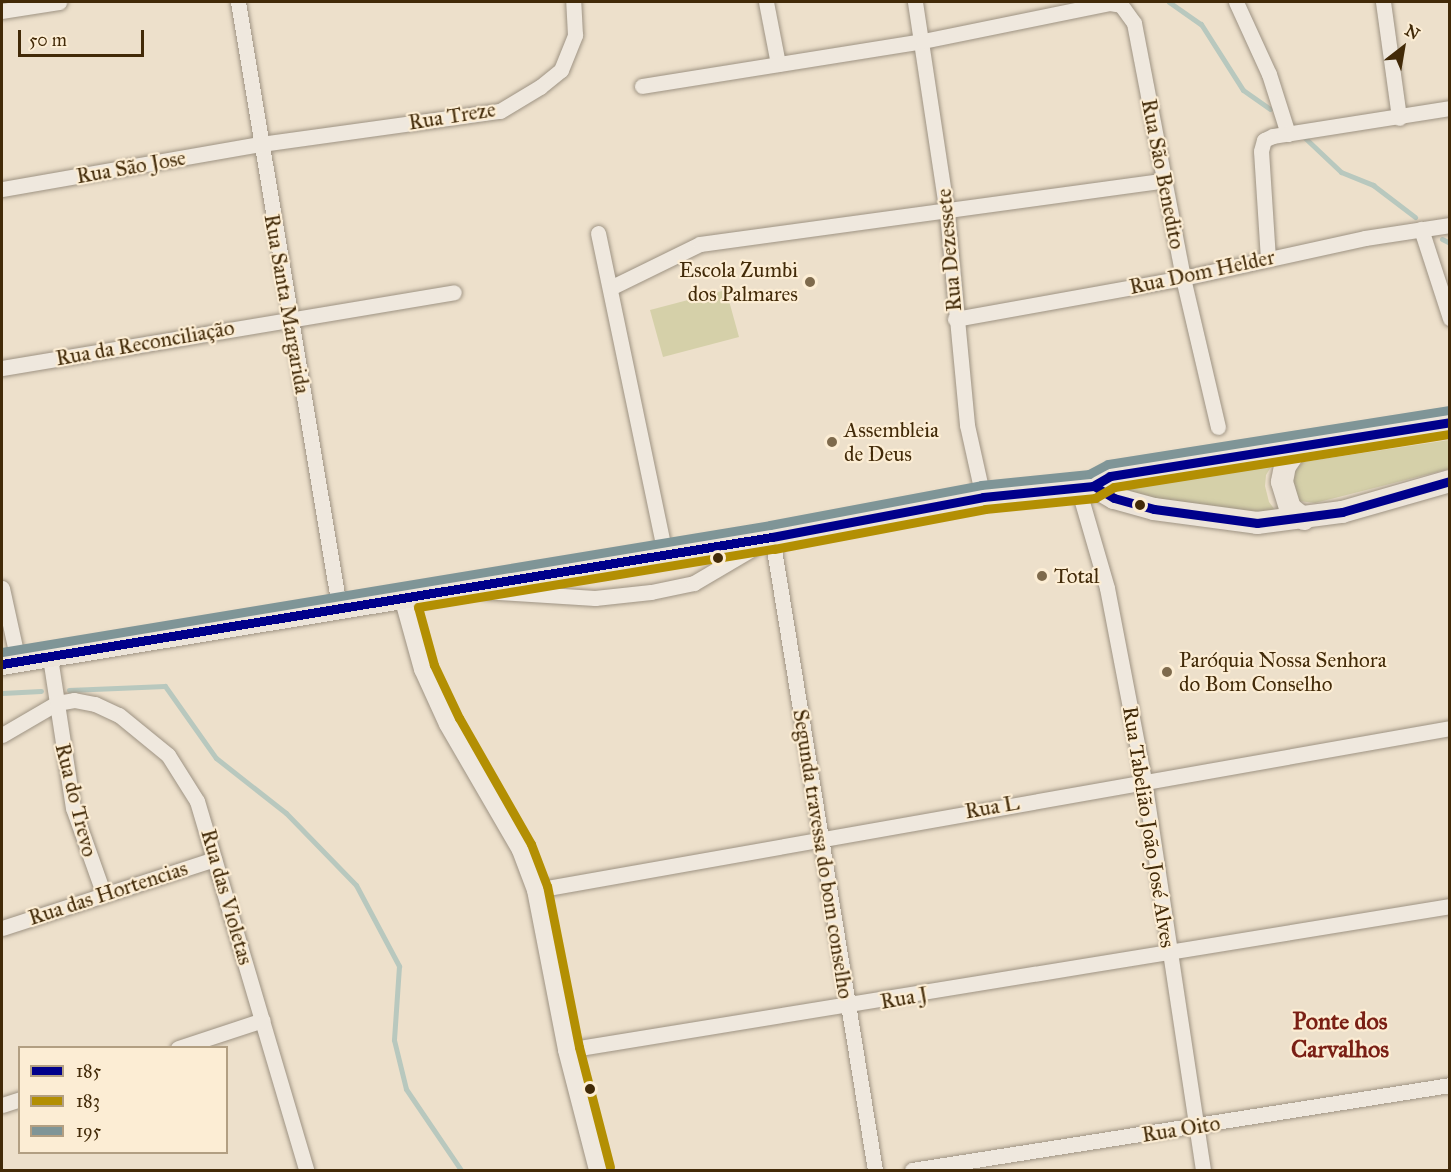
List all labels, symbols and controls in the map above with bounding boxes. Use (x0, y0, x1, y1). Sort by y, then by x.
scale bar (21, 18, 147, 56)
north arrow (1373, 18, 1433, 78)
text: N (1402, 20, 1423, 44)
text: 50 m (29, 29, 67, 51)
street label: Rua Treze (407, 97, 497, 135)
street label: Rua São Benedito (1136, 97, 1190, 251)
street label: Rua São Jose (74, 145, 188, 189)
street label: Rua Dezessete (931, 188, 967, 312)
street label: Rua Santa Margarida (259, 212, 315, 396)
street label: Rua Dom Helder (1127, 244, 1277, 300)
place label: Escola Zumbi dos Palmares (679, 257, 798, 307)
marker: Escola Zumbi dos Palmares (803, 275, 817, 289)
street label: Rua da Reconciliação (54, 315, 236, 371)
place label: Assembleia de Deus (844, 417, 939, 467)
marker: Assembleia de Deus (825, 435, 839, 449)
unlabelled marker (1134, 499, 1146, 511)
unlabelled marker (712, 552, 724, 564)
place label: Total (1054, 563, 1099, 589)
marker: Total (1035, 569, 1049, 583)
place label: Paróquia Nossa Senhora do Bom Conselho (1179, 647, 1387, 697)
marker: Paróquia Nossa Senhora do Bom Conselho (1160, 665, 1174, 679)
street label: Rua Tabelião João José Alves (1117, 704, 1181, 950)
street label: Segunda travessa do bom conselho (788, 707, 858, 1001)
street label: Rua do Trevo (50, 741, 102, 859)
street label: Rua L (963, 790, 1021, 824)
street label: Rua das Violetas (196, 826, 258, 968)
street label: Rua das Hortencias (25, 855, 191, 931)
street label: Rua J (878, 981, 930, 1015)
district label: Ponte dos Carvalhos (1291, 1008, 1389, 1064)
legend (18, 1046, 228, 1154)
text: 185 (76, 1060, 101, 1082)
unlabelled marker (584, 1083, 596, 1095)
text: 183 (76, 1090, 100, 1112)
street label: Rua Oito (1140, 1110, 1222, 1148)
text: 195 (76, 1120, 101, 1142)

